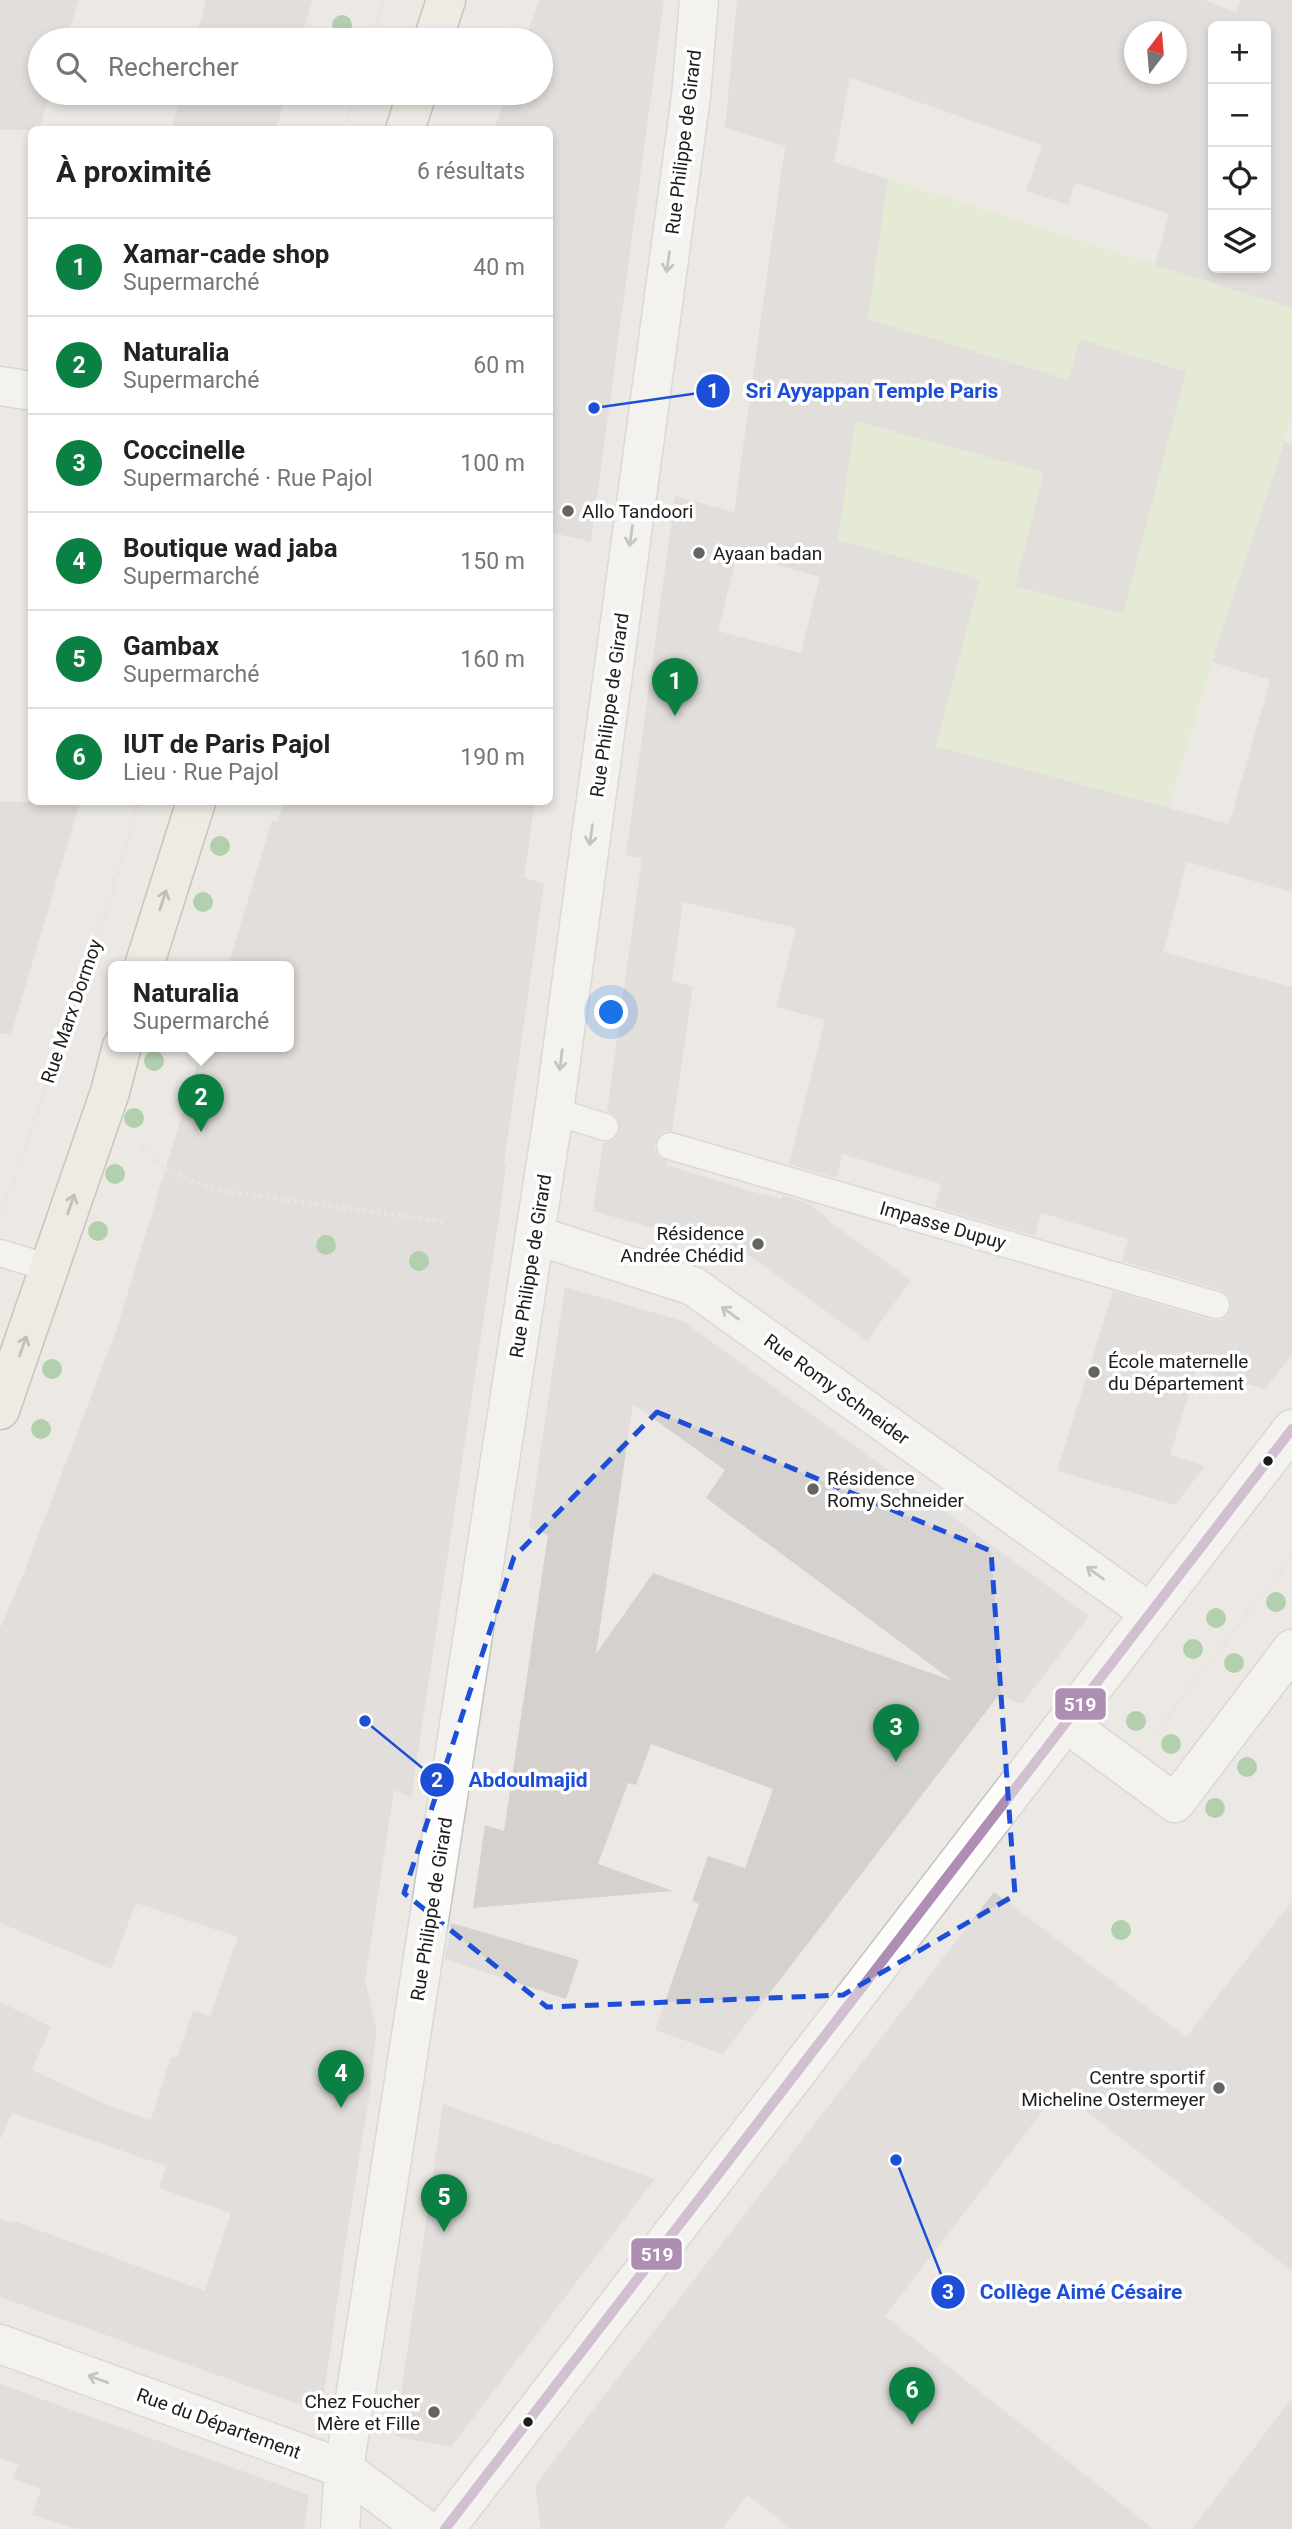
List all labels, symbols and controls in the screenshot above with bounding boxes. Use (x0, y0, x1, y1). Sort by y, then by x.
north arrow (1124, 21, 1187, 84)
map controls (1208, 21, 1271, 273)
button: + (1208, 21, 1271, 84)
search box (28, 28, 553, 105)
icon: search (52, 48, 90, 86)
street label: Rue Philippe de Girard (661, 48, 706, 236)
text: Rechercher (108, 52, 239, 82)
button: − (1208, 84, 1271, 147)
button: locate (1208, 147, 1271, 210)
text: À proximité (56, 154, 211, 189)
text: 6 résultats (417, 158, 525, 185)
button: layers (1208, 210, 1271, 273)
text: Xamar-cade shop (123, 239, 329, 269)
one-way arrow (662, 251, 675, 273)
text: 1 (72, 254, 86, 281)
text: 40 m (473, 254, 525, 281)
text: Supermarché (123, 269, 259, 296)
text: Naturalia (123, 337, 229, 367)
text: 2 (72, 352, 86, 379)
text: 60 m (473, 352, 525, 379)
text: Supermarché (123, 367, 259, 394)
callout: Sri Ayyappan Temple Paris (696, 370, 1012, 412)
text: 1 (707, 379, 719, 403)
text: Sri Ayyappan Temple Paris (746, 379, 999, 403)
text: Coccinelle (123, 435, 245, 465)
text: 3 (72, 450, 86, 477)
text: 100 m (460, 450, 525, 477)
text: Supermarché · Rue Pajol (123, 465, 373, 492)
place label: Allo Tandoori (582, 500, 693, 523)
marker: Allo Tandoori (560, 503, 576, 519)
one-way arrow (625, 525, 638, 547)
text: Boutique wad jaba (123, 533, 338, 563)
place label: Ayaan badan (713, 542, 822, 565)
marker: Ayaan badan (691, 545, 707, 561)
text: 4 (72, 548, 86, 575)
text: 150 m (460, 548, 525, 575)
text: Supermarché (123, 563, 259, 590)
street label: Rue Philippe de Girard (585, 611, 634, 799)
text: Gambax (123, 631, 219, 661)
text: 5 (72, 646, 86, 673)
text: 160 m (460, 646, 525, 673)
pin: 1 (652, 658, 698, 716)
text: Supermarché (123, 661, 259, 688)
text: IUT de Paris Pajol (123, 729, 330, 759)
text: 6 (72, 744, 86, 771)
text: 190 m (460, 744, 525, 771)
text: Lieu · Rue Pajol (123, 759, 279, 786)
one-way arrow (584, 823, 597, 846)
one-way arrow (158, 890, 171, 912)
street label: Rue Marx Dormoy (36, 936, 107, 1086)
popup (108, 961, 294, 1052)
text: Naturalia (133, 978, 239, 1008)
your location (594, 995, 628, 1029)
text: Supermarché (133, 1008, 269, 1035)
one-way arrow (554, 1048, 567, 1071)
pin: 2 (178, 1074, 224, 1132)
street label: Rue Philippe de Girard (505, 1172, 556, 1360)
one-way arrow (66, 1193, 78, 1215)
street label: Impasse Dupuy (877, 1196, 1009, 1254)
place label: Résidence Andrée Chédid (620, 1222, 744, 1267)
marker: Résidence Andrée Chédid (750, 1236, 766, 1252)
one-way arrow (721, 1305, 740, 1320)
street label: Rue Romy Schneider (760, 1329, 914, 1450)
one-way arrow (17, 1335, 30, 1357)
place label: École maternelle du Département (1108, 1350, 1248, 1395)
marker: École maternelle du Département (1086, 1364, 1102, 1380)
unlabelled marker (1261, 1454, 1275, 1468)
place label: Résidence Romy Schneider (827, 1467, 965, 1512)
marker: Résidence Romy Schneider (805, 1481, 821, 1497)
one-way arrow (1086, 1566, 1105, 1580)
line badge: 519 (1054, 1687, 1107, 1721)
text: 519 (1064, 1693, 1096, 1716)
pin: 3 (873, 1704, 919, 1762)
callout: Abdoulmajid (419, 1759, 601, 1801)
text: 2 (431, 1768, 443, 1792)
text: Abdoulmajid (468, 1768, 588, 1792)
street label: Rue Philippe de Girard (406, 1815, 457, 2003)
pin: 4 (318, 2050, 364, 2108)
place label: Centre sportif Micheline Ostermeyer (1021, 2066, 1206, 2111)
marker: Centre sportif Micheline Ostermeyer (1211, 2080, 1227, 2096)
pin: 5 (421, 2174, 467, 2232)
line badge: 519 (630, 2237, 683, 2271)
text: 519 (641, 2243, 673, 2266)
callout: Collège Aimé Césaire (931, 2271, 1196, 2313)
text: 3 (942, 2280, 954, 2304)
text: Collège Aimé Césaire (980, 2280, 1182, 2304)
pin: 6 (889, 2367, 935, 2425)
one-way arrow (88, 2372, 110, 2385)
street label: Rue du Département (134, 2383, 304, 2464)
place label: Chez Foucher Mère et Fille (304, 2390, 421, 2435)
marker: Chez Foucher Mère et Fille (426, 2404, 442, 2420)
unlabelled marker (521, 2415, 535, 2429)

